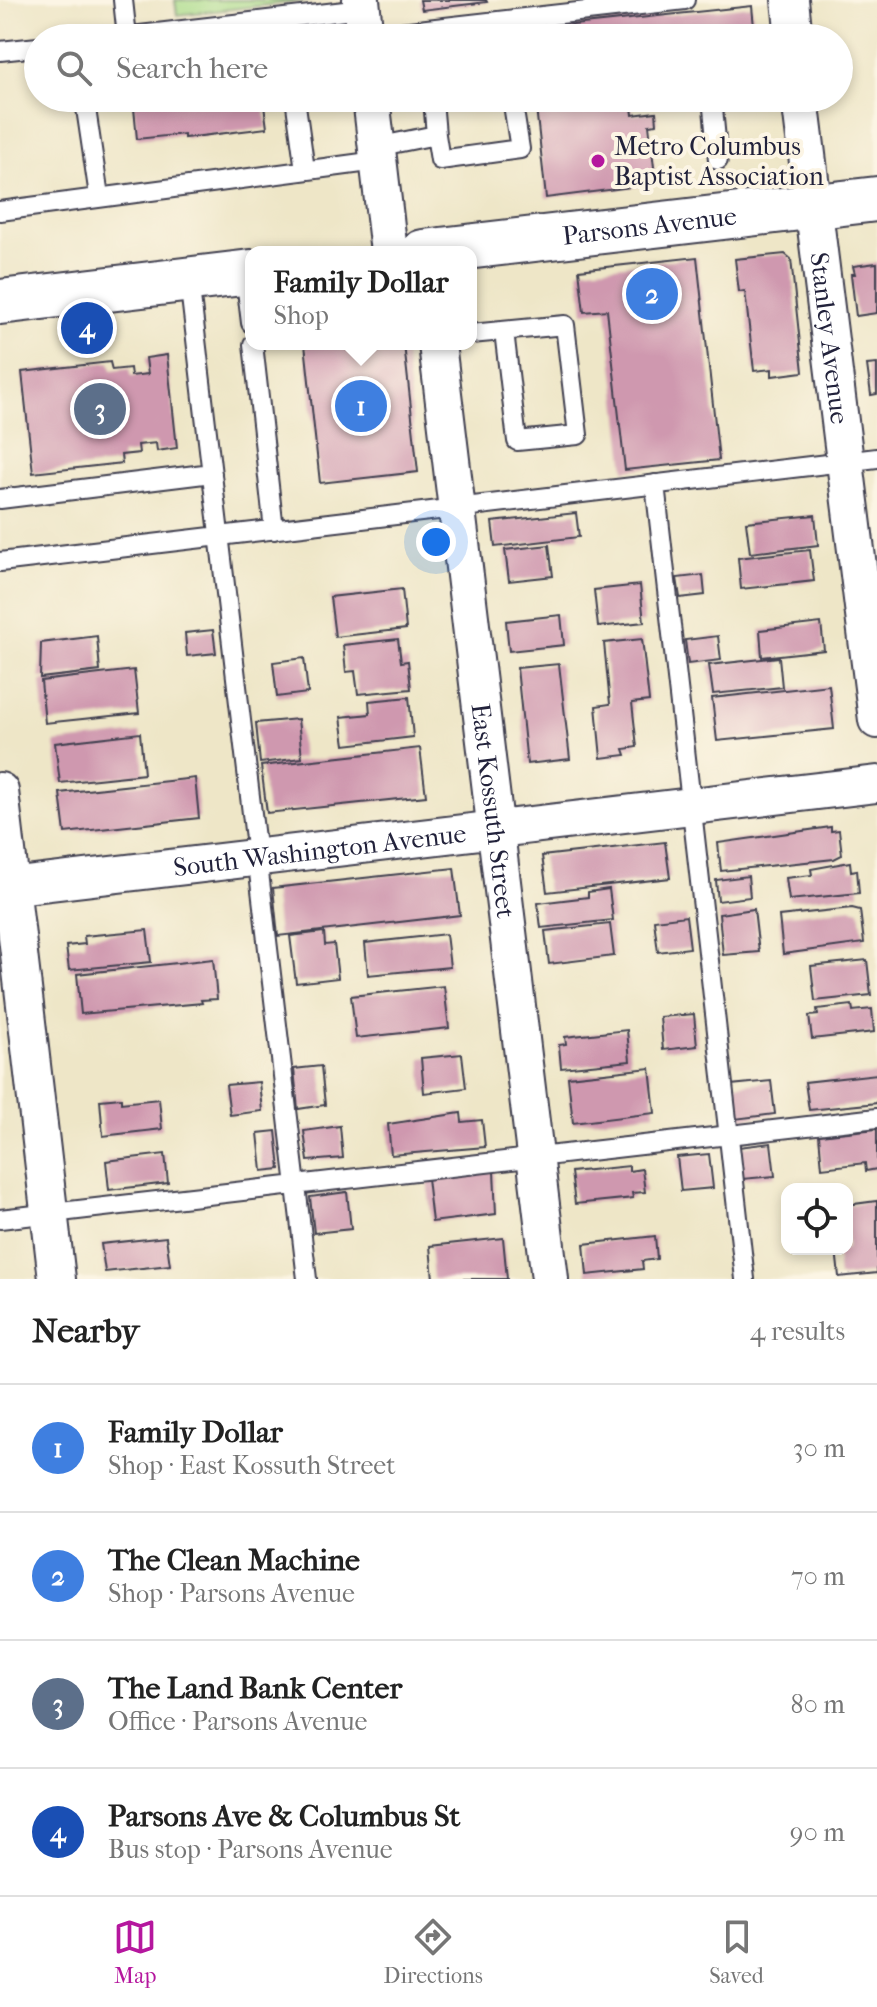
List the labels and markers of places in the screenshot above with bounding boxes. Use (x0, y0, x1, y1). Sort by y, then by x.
place label: Metro Columbus Baptist Association (614, 131, 824, 192)
marker: Metro Columbus Baptist Association (589, 152, 607, 170)
pin: 2 (626, 264, 678, 324)
pin: 4 (61, 298, 113, 358)
pin: 1 (335, 376, 387, 436)
pin: 3 (74, 379, 126, 439)

